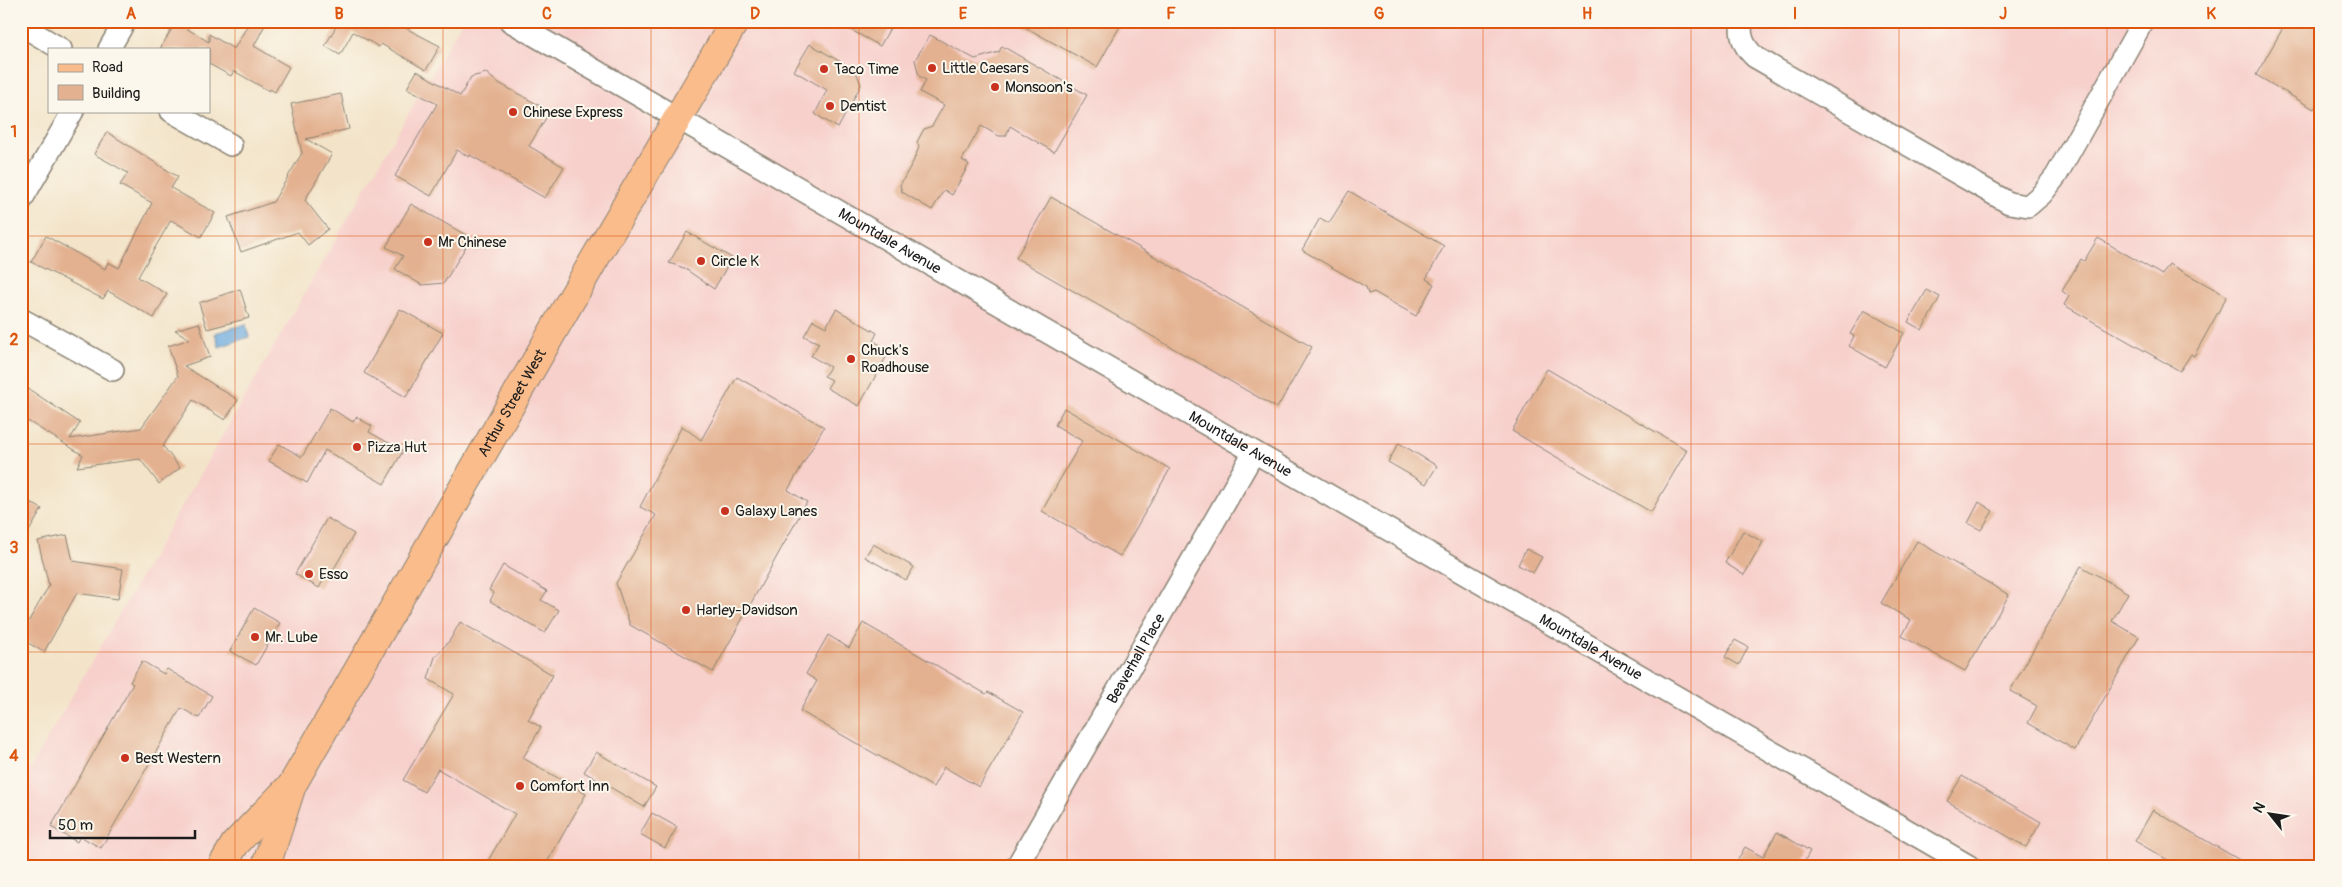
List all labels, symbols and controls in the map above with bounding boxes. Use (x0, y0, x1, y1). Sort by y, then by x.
text: A (126, 4, 137, 24)
text: B (334, 4, 344, 24)
text: C (542, 4, 552, 24)
text: D (750, 4, 760, 24)
text: E (959, 4, 968, 24)
text: F (1166, 4, 1176, 24)
text: G (1374, 4, 1385, 24)
text: H (1582, 4, 1592, 24)
text: I (1793, 4, 1797, 24)
text: J (1999, 4, 2007, 24)
text: K (2206, 4, 2216, 24)
legend (48, 48, 210, 112)
text: Road (92, 58, 123, 77)
place label: Little Caesars (942, 59, 1029, 78)
place label: Taco Time (834, 60, 899, 79)
marker: Little Caesars (926, 62, 938, 74)
marker: Taco Time (818, 63, 830, 75)
place label: Monsoon's (1005, 78, 1073, 97)
marker: Monsoon's (989, 81, 1001, 93)
text: Building (92, 84, 140, 103)
place label: Dentist (840, 97, 887, 116)
marker: Dentist (824, 100, 836, 112)
place label: Chinese Express (523, 103, 623, 122)
marker: Chinese Express (507, 106, 519, 118)
text: 1 (11, 122, 17, 142)
street label: Mountdale Avenue (835, 204, 945, 278)
place label: Mr Chinese (438, 233, 507, 252)
marker: Mr Chinese (422, 236, 434, 248)
place label: Circle K (711, 252, 759, 271)
marker: Circle K (695, 255, 707, 267)
text: 2 (10, 330, 19, 350)
place label: Chuck's Roadhouse (861, 341, 929, 377)
street label: Arthur Street West (473, 345, 551, 460)
marker: Chuck's Roadhouse (845, 353, 857, 365)
street label: Mountdale Avenue (1186, 407, 1296, 481)
place label: Pizza Hut (367, 438, 428, 457)
marker: Pizza Hut (351, 441, 363, 453)
place label: Galaxy Lanes (735, 502, 817, 521)
marker: Galaxy Lanes (719, 505, 731, 517)
text: 3 (10, 538, 19, 558)
place label: Esso (319, 565, 348, 584)
marker: Esso (303, 568, 315, 580)
place label: Harley-Davidson (696, 601, 798, 620)
marker: Harley-Davidson (680, 604, 692, 616)
street label: Beaverhall Place (1102, 610, 1169, 707)
street label: Mountdale Avenue (1536, 610, 1646, 684)
place label: Mr. Lube (265, 628, 318, 647)
marker: Mr. Lube (249, 631, 261, 643)
text: 4 (9, 746, 19, 766)
place label: Best Western (135, 749, 221, 768)
marker: Best Western (119, 752, 131, 764)
place label: Comfort Inn (530, 777, 609, 796)
marker: Comfort Inn (514, 780, 526, 792)
north arrow (2244, 790, 2294, 840)
text: N (2249, 799, 2269, 816)
scale bar (50, 807, 195, 839)
text: 50 m (58, 816, 93, 835)

